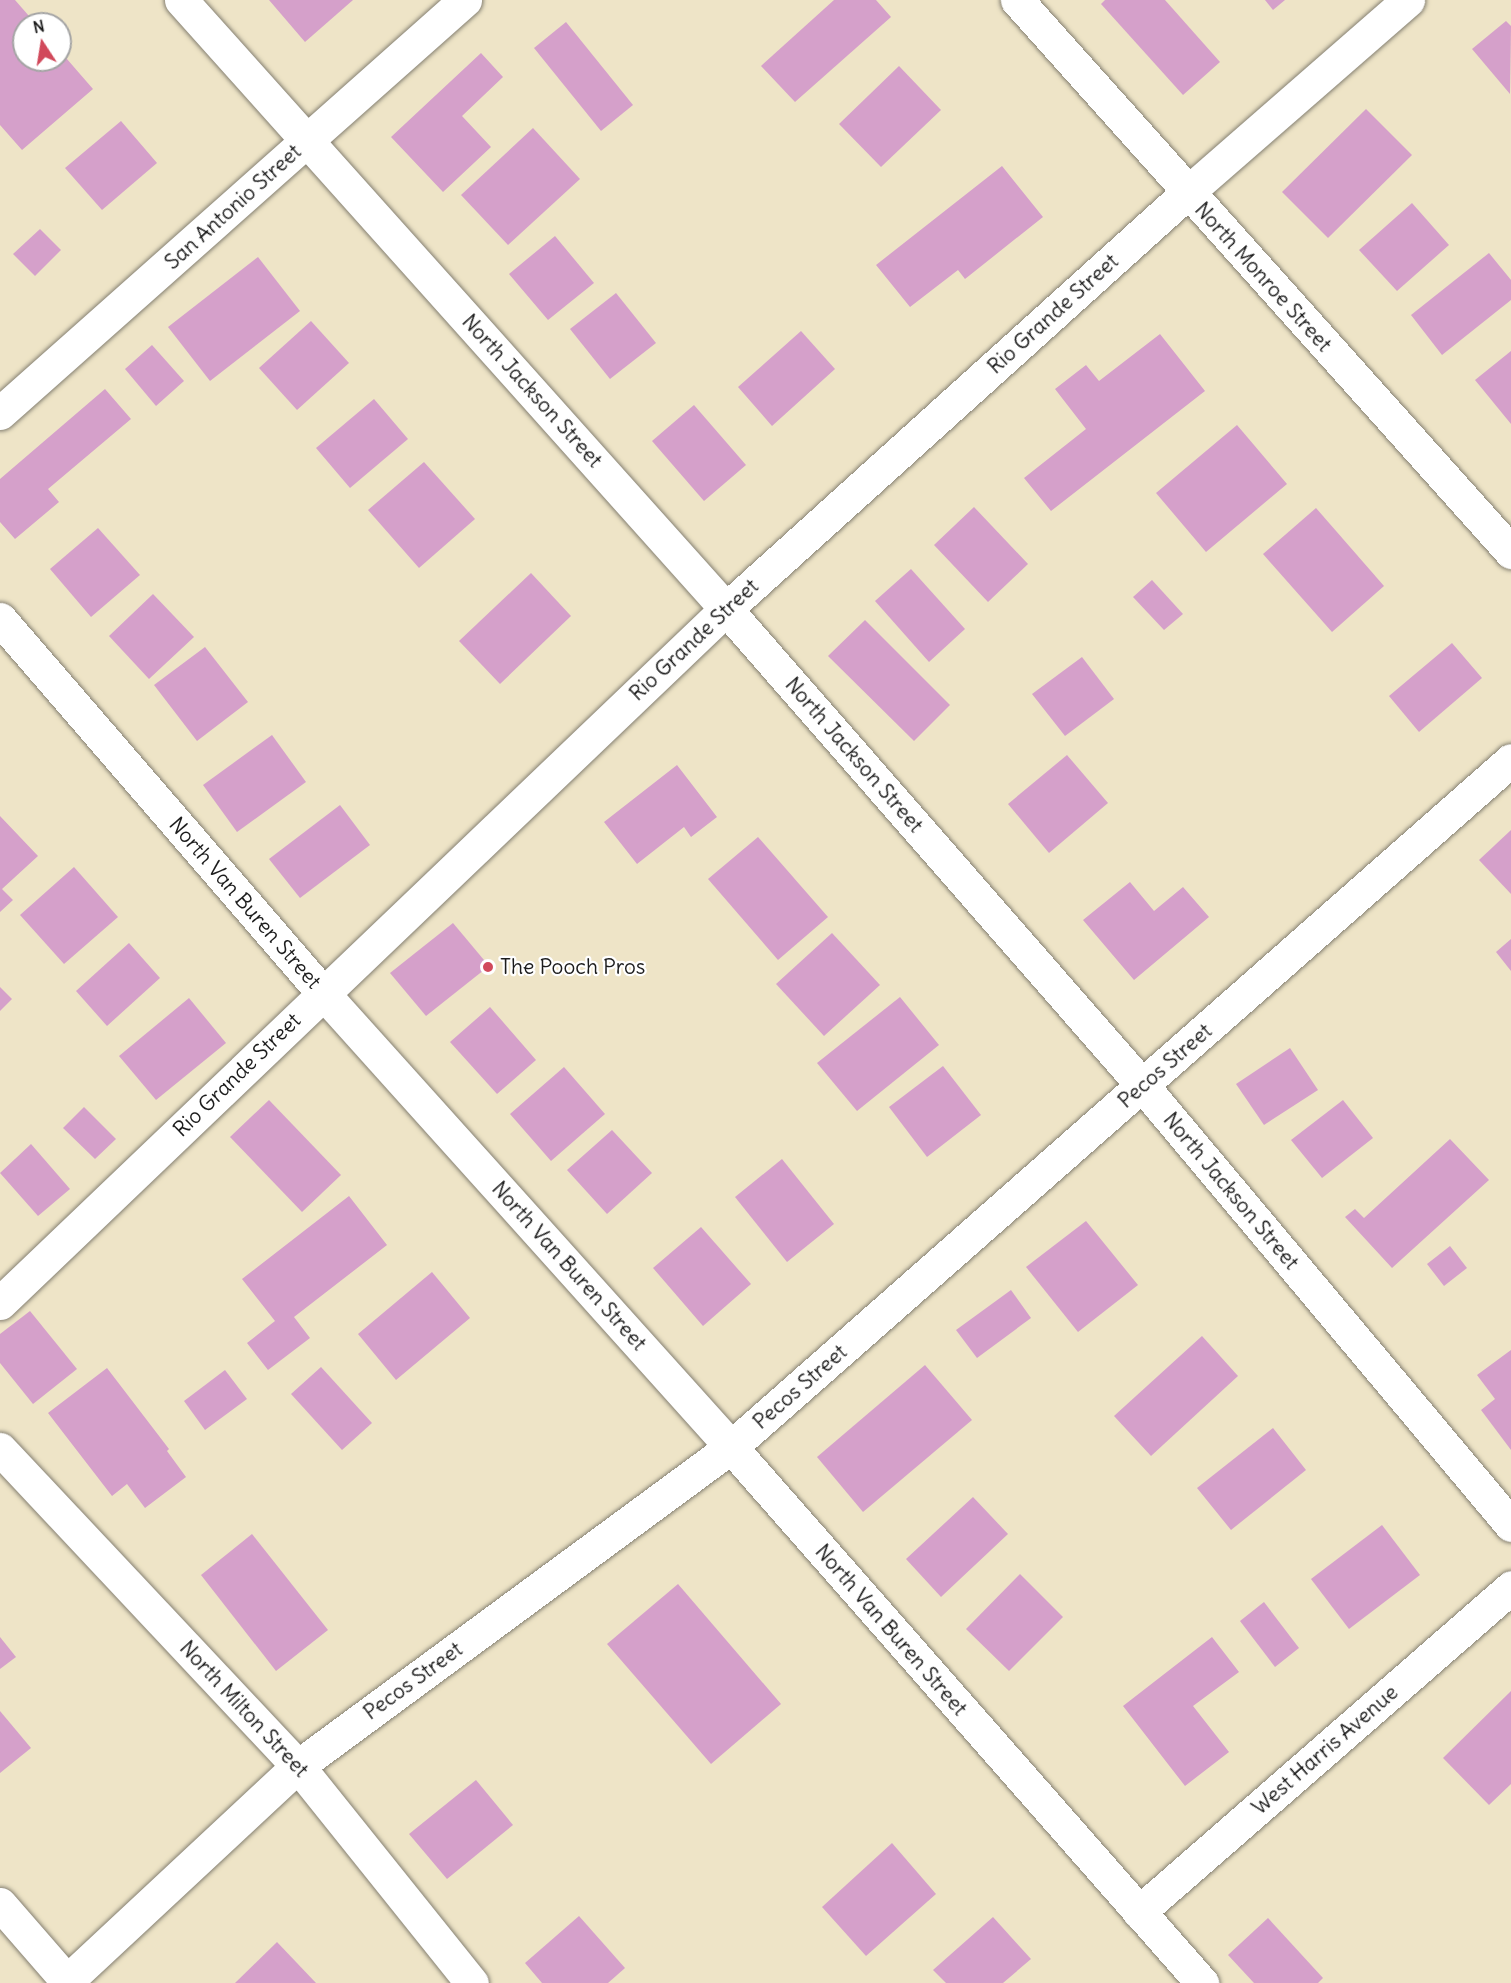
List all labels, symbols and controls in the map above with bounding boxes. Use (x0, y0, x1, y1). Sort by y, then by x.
north arrow (12, 12, 72, 72)
text: N (31, 15, 46, 37)
street label: San Antonio Street (160, 139, 306, 275)
street label: North Monroe Street (1189, 197, 1337, 357)
street label: Rio Grande Street (982, 249, 1124, 379)
street label: North Jackson Street (457, 309, 607, 473)
street label: Rio Grande Street (624, 574, 764, 706)
street label: North Jackson Street (780, 672, 928, 838)
street label: North Van Buren Street (164, 812, 326, 994)
place label: The Pooch Pros (500, 954, 645, 980)
marker: The Pooch Pros (481, 960, 495, 974)
street label: Rio Grande Street (168, 1008, 306, 1142)
street label: Pecos Street (1113, 1018, 1217, 1114)
street label: North Jackson Street (1158, 1107, 1304, 1275)
street label: North Van Buren Street (486, 1176, 652, 1356)
street label: Pecos Street (748, 1339, 852, 1435)
street label: North Van Buren Street (810, 1539, 972, 1721)
street label: North Milton Street (174, 1636, 314, 1782)
street label: Pecos Street (359, 1637, 467, 1725)
street label: West Harris Avenue (1247, 1680, 1403, 1820)

